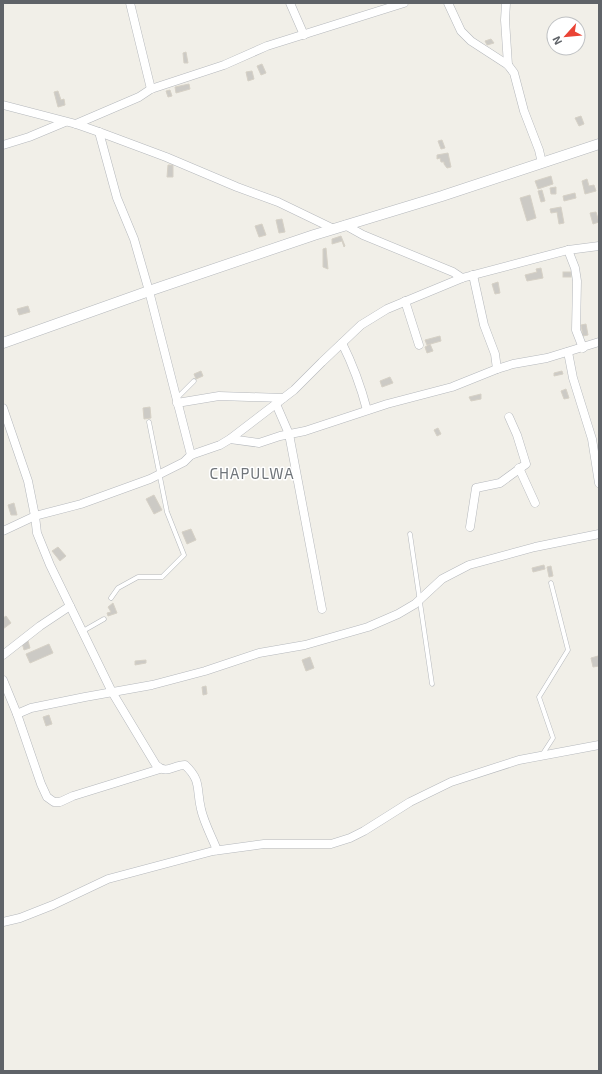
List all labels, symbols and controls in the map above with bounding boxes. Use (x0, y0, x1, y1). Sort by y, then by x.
north arrow (546, 16, 586, 56)
text: N (549, 34, 564, 47)
district label: CHAPULWA (210, 464, 294, 482)

